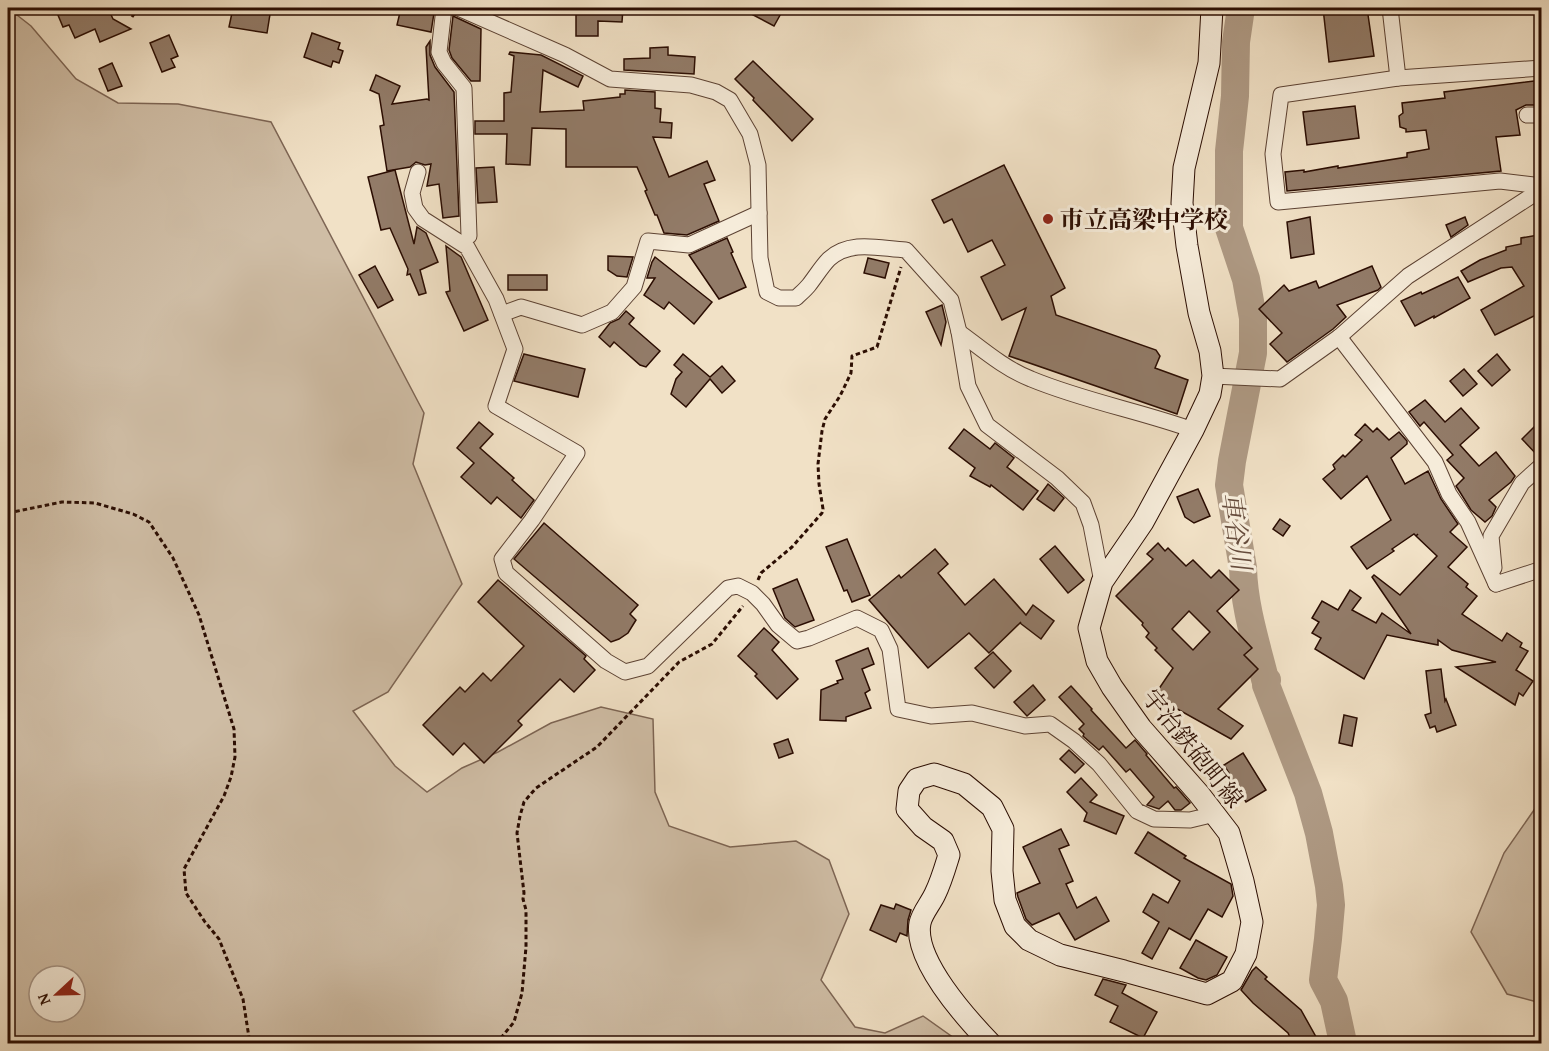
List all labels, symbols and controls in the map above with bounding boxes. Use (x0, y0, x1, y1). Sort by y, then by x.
place label: 市立高梁中学校 (1060, 202, 1228, 237)
marker: 市立高梁中学校 (1041, 212, 1055, 226)
water label: 車谷川 (1212, 490, 1262, 575)
street label: 宇治鉄砲町線 (1134, 681, 1252, 815)
north arrow (27, 964, 87, 1024)
text: N (30, 990, 56, 1009)

